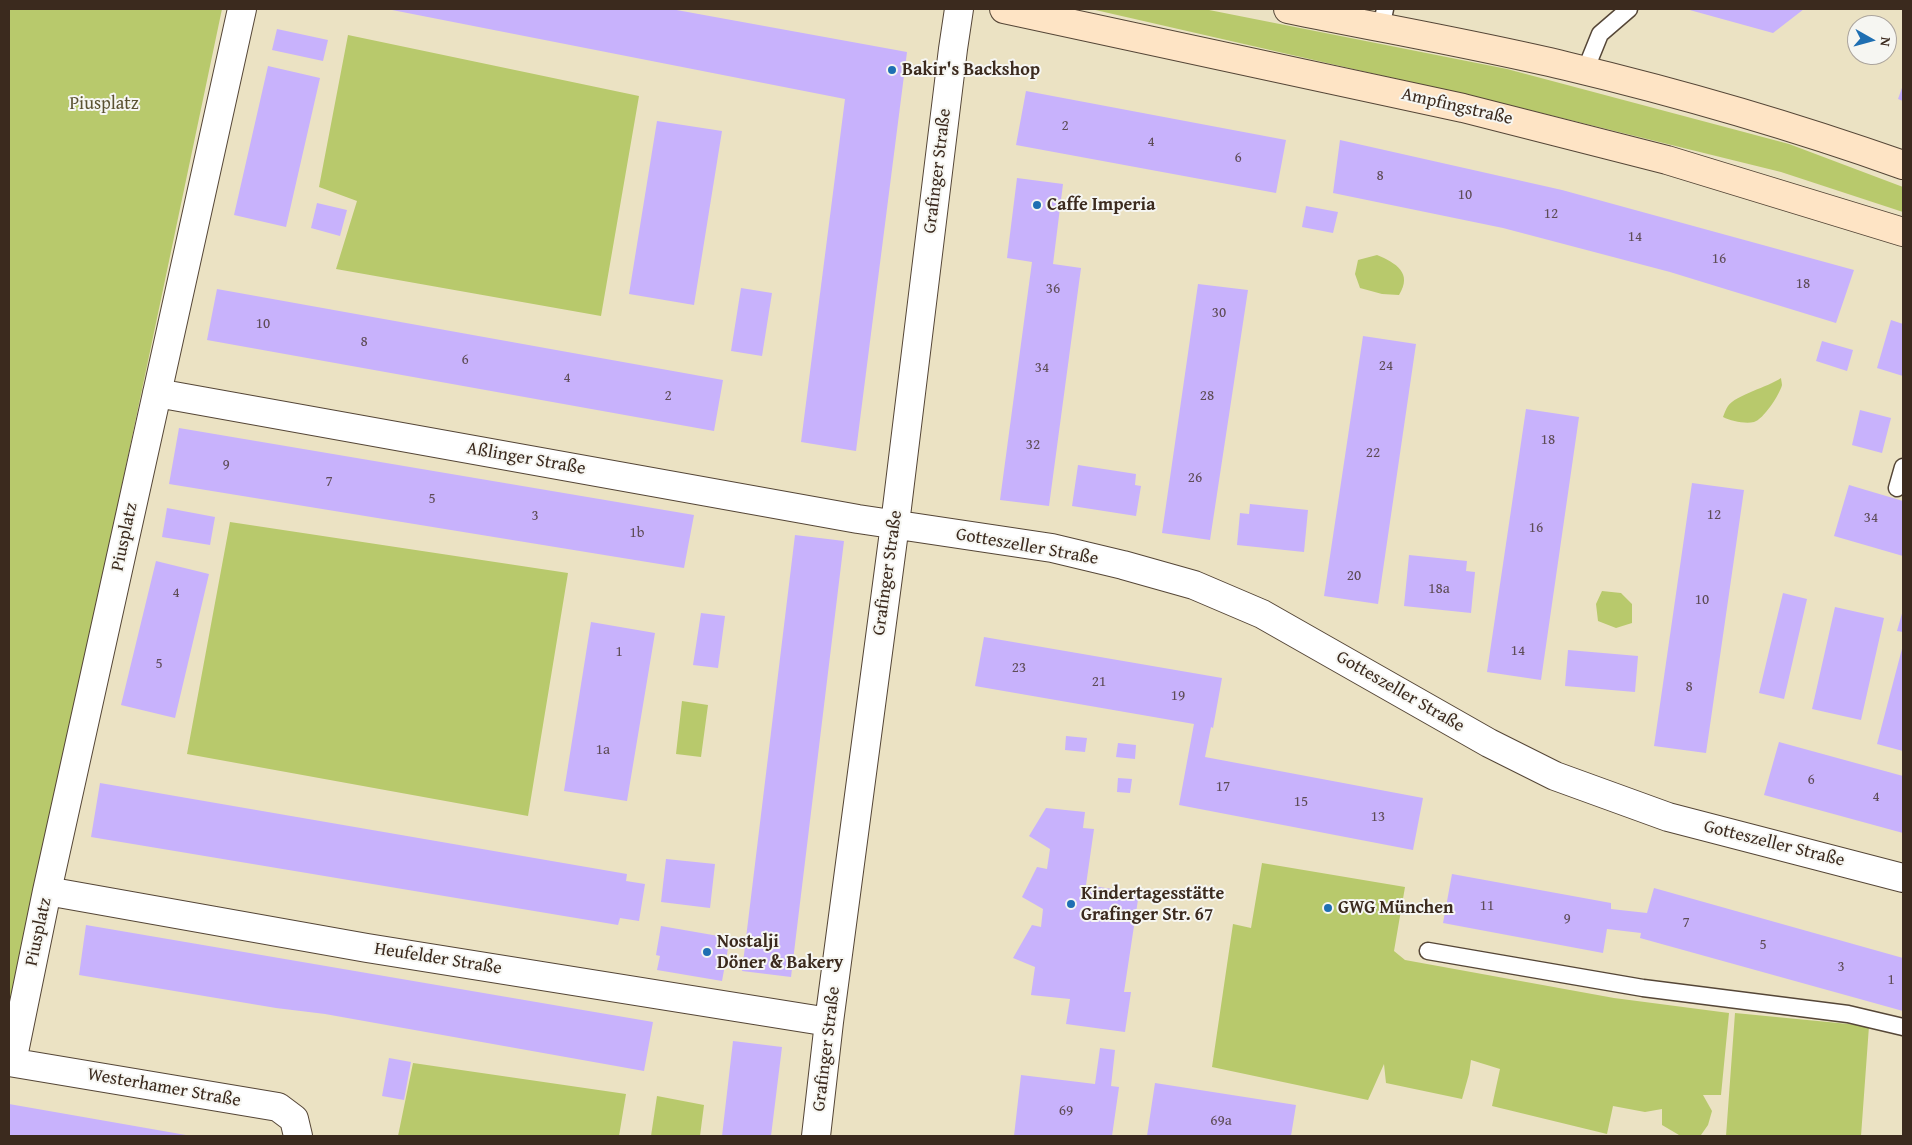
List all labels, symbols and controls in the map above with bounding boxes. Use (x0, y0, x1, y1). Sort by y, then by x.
north arrow (1847, 15, 1897, 65)
text: N (1875, 36, 1896, 48)
place label: Bakir's Backshop (902, 59, 1040, 81)
marker: Bakir's Backshop (886, 64, 898, 76)
street label: Ampfingstraße (1399, 84, 1515, 130)
park label: Piusplatz (69, 93, 139, 115)
street label: Grafinger Straße (920, 107, 956, 235)
house number: 2 (1061, 117, 1069, 135)
house number: 4 (1147, 133, 1155, 151)
house number: 6 (1234, 149, 1242, 167)
house number: 8 (1376, 167, 1384, 185)
house number: 10 (1458, 186, 1472, 204)
place label: Caffe Imperia (1047, 194, 1155, 216)
marker: Caffe Imperia (1031, 199, 1043, 211)
house number: 12 (1544, 205, 1558, 223)
house number: 14 (1628, 228, 1642, 246)
house number: 16 (1712, 250, 1726, 268)
house number: 18 (1796, 275, 1810, 293)
house number: 36 (1046, 280, 1060, 298)
house number: 30 (1212, 304, 1226, 322)
house number: 10 (256, 315, 270, 333)
house number: 8 (360, 333, 368, 351)
house number: 6 (461, 351, 469, 369)
house number: 24 (1379, 357, 1393, 375)
house number: 34 (1035, 359, 1049, 377)
house number: 4 (563, 369, 571, 387)
house number: 2 (664, 387, 672, 405)
house number: 28 (1200, 387, 1214, 405)
house number: 18 (1541, 431, 1555, 449)
house number: 32 (1026, 436, 1040, 454)
street label: Aßlinger Straße (465, 438, 587, 480)
house number: 22 (1366, 444, 1380, 462)
house number: 9 (222, 456, 230, 474)
house number: 26 (1188, 469, 1202, 487)
house number: 7 (325, 473, 333, 491)
house number: 5 (428, 490, 436, 508)
street label: Piusplatz (107, 501, 143, 573)
house number: 12 (1707, 506, 1721, 524)
house number: 3 (531, 507, 539, 525)
street label: Grafinger Straße (869, 509, 907, 637)
house number: 34 (1864, 509, 1878, 527)
house number: 16 (1529, 519, 1543, 537)
house number: 1b (630, 524, 644, 542)
street label: Gotteszeller Straße (954, 524, 1100, 570)
house number: 20 (1347, 567, 1361, 585)
house number: 18a (1428, 580, 1450, 598)
house number: 4 (172, 584, 180, 602)
house number: 10 (1695, 591, 1709, 609)
house number: 14 (1511, 642, 1525, 660)
house number: 1 (615, 643, 623, 661)
street label: Gotteszeller Straße (1332, 647, 1468, 737)
house number: 5 (155, 655, 163, 673)
house number: 23 (1012, 659, 1026, 677)
house number: 21 (1092, 673, 1106, 691)
house number: 8 (1685, 678, 1693, 696)
house number: 19 (1171, 687, 1185, 705)
house number: 1a (596, 741, 610, 759)
house number: 6 (1807, 771, 1815, 789)
house number: 17 (1216, 778, 1230, 796)
house number: 4 (1872, 788, 1880, 806)
house number: 15 (1294, 793, 1308, 811)
house number: 13 (1371, 808, 1385, 826)
street label: Gotteszeller Straße (1701, 816, 1847, 872)
place label: Kindertagesstätte Grafinger Str. 67 (1081, 883, 1224, 926)
street label: Piusplatz (21, 896, 57, 968)
place label: GWG München (1338, 897, 1454, 919)
house number: 11 (1480, 897, 1494, 915)
marker: Kindertagesstätte Grafinger Str. 67 (1065, 898, 1077, 910)
marker: GWG München (1322, 902, 1334, 914)
house number: 9 (1563, 910, 1571, 928)
house number: 7 (1682, 914, 1690, 932)
place label: Nostalji Döner & Bakery (717, 931, 843, 974)
house number: 5 (1759, 936, 1767, 954)
street label: Heufelder Straße (373, 938, 503, 980)
marker: Nostalji Döner & Bakery (701, 946, 713, 958)
house number: 3 (1837, 958, 1845, 976)
house number: 1 (1887, 971, 1895, 989)
street label: Grafinger Straße (809, 985, 845, 1113)
street label: Westerhamer Straße (86, 1064, 242, 1112)
house number: 69 (1059, 1102, 1073, 1120)
house number: 69a (1210, 1112, 1232, 1130)

